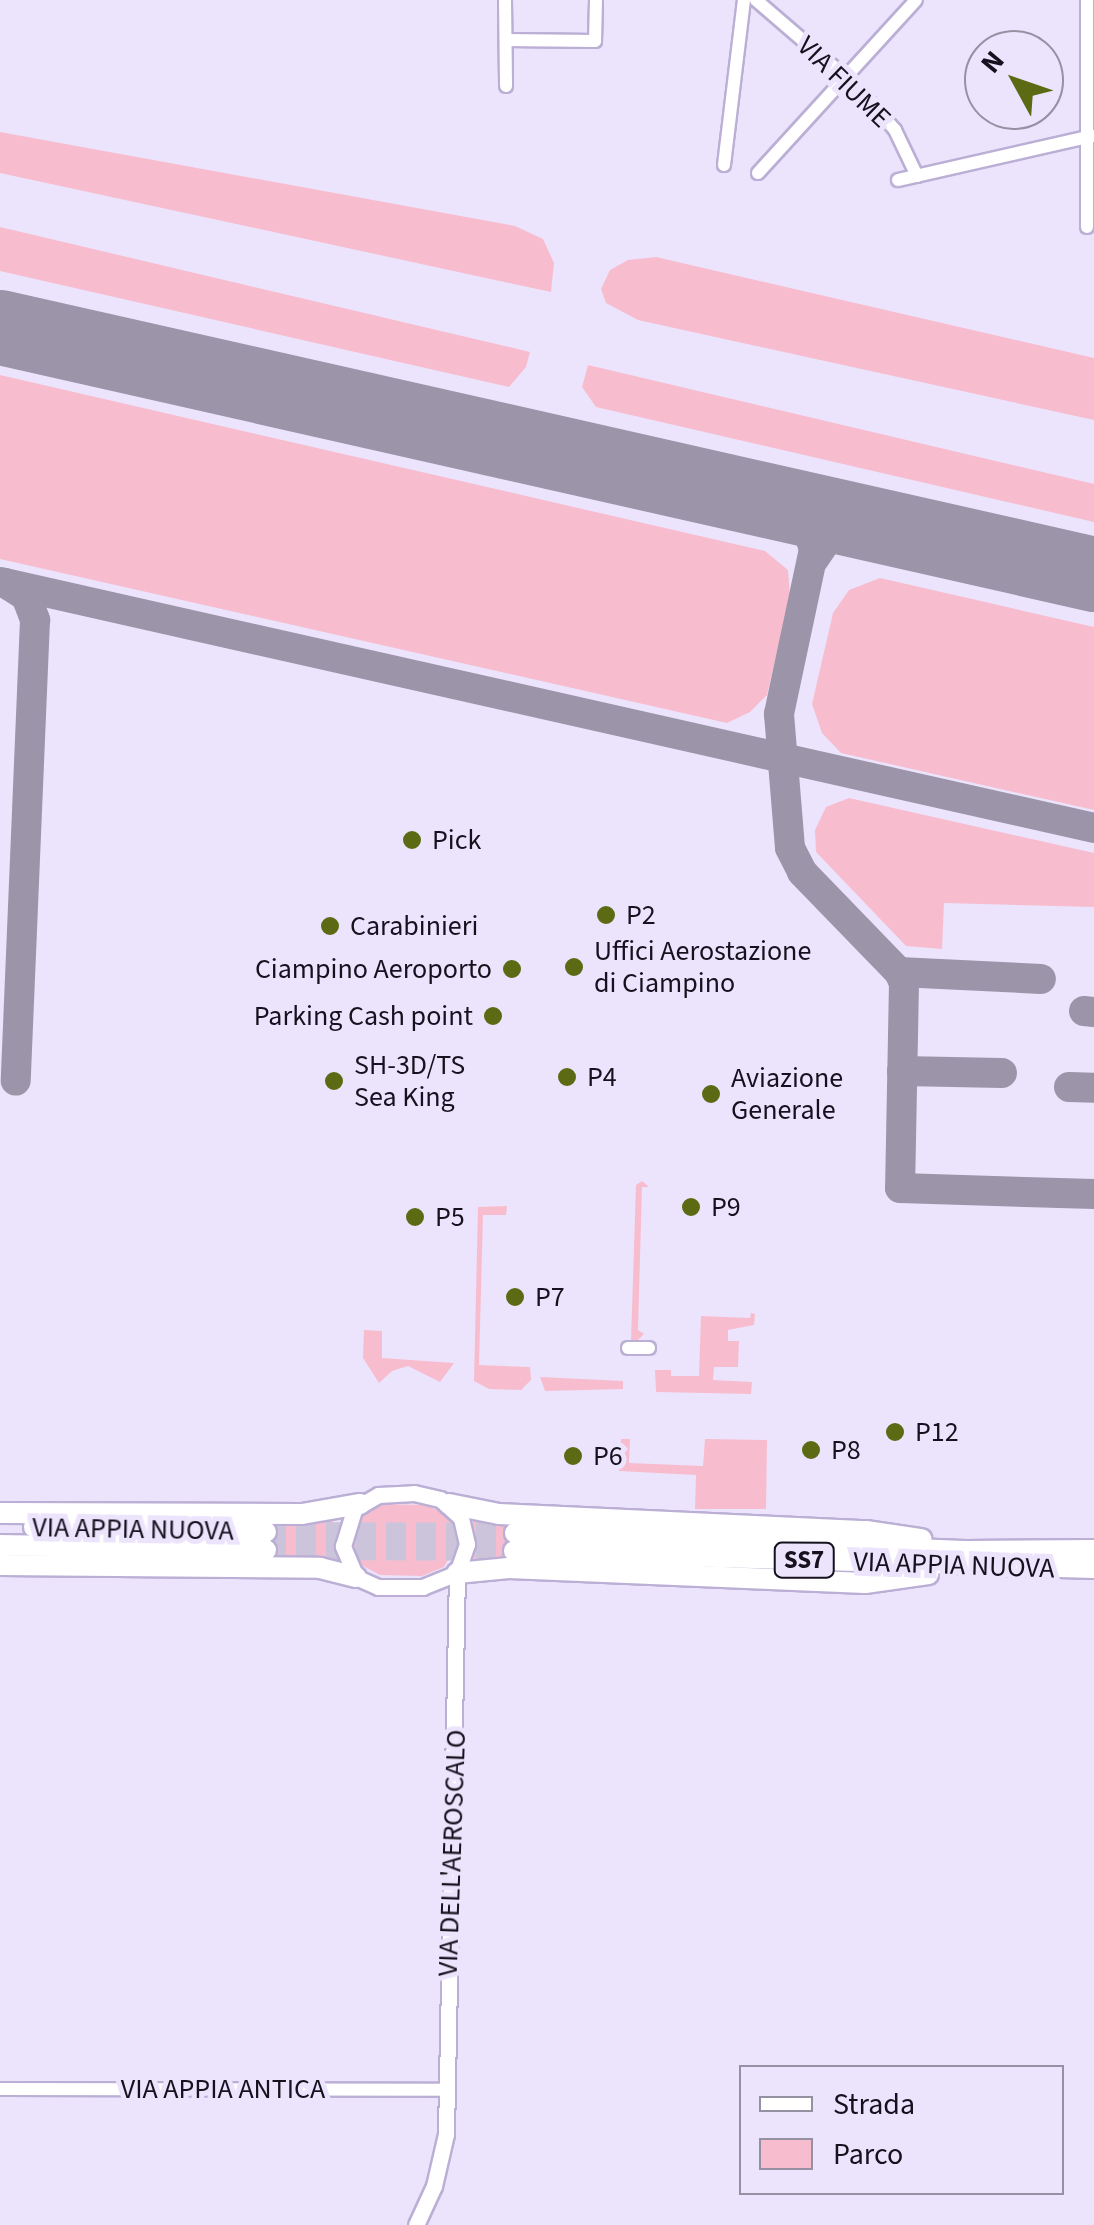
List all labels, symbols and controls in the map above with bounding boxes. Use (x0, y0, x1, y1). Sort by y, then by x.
street label: VIA FIUME (790, 29, 898, 135)
north arrow (964, 30, 1064, 130)
text: N (971, 42, 1014, 82)
place label: Pick (432, 823, 481, 857)
marker: Pick (401, 829, 423, 851)
place label: P2 (626, 898, 656, 932)
marker: P2 (595, 904, 617, 926)
place label: Carabinieri (350, 909, 478, 943)
marker: Carabinieri (319, 915, 341, 937)
place label: Uffici Aerostazione di Ciampino (594, 934, 811, 1000)
place label: Ciampino Aeroporto (255, 952, 492, 986)
marker: Uffici Aerostazione di Ciampino (563, 956, 585, 978)
marker: Ciampino Aeroporto (501, 958, 523, 980)
place label: Parking Cash point (254, 999, 473, 1033)
marker: Parking Cash point (482, 1005, 504, 1027)
place label: SH-3D/TS Sea King (354, 1048, 465, 1114)
place label: P4 (587, 1060, 617, 1094)
place label: Aviazione Generale (731, 1061, 843, 1127)
marker: P4 (556, 1066, 578, 1088)
marker: SH-3D/TS Sea King (323, 1070, 345, 1092)
marker: Aviazione Generale (700, 1083, 722, 1105)
place label: P9 (711, 1190, 741, 1224)
marker: P9 (680, 1196, 702, 1218)
place label: P5 (435, 1200, 465, 1234)
marker: P5 (404, 1206, 426, 1228)
place label: P7 (535, 1280, 565, 1314)
marker: P7 (504, 1286, 526, 1308)
place label: P12 (915, 1415, 959, 1449)
marker: P12 (884, 1421, 906, 1443)
place label: P8 (831, 1433, 861, 1467)
place label: P6 (593, 1439, 623, 1473)
marker: P8 (800, 1439, 822, 1461)
marker: P6 (562, 1445, 584, 1467)
street label: VIA APPIA NUOVA (32, 1510, 234, 1548)
road number: SS7 (772, 1540, 836, 1580)
street label: VIA APPIA NUOVA (853, 1545, 1055, 1585)
street label: VIA DELL'AEROSCALO (431, 1729, 473, 1977)
legend (739, 2065, 1064, 2195)
street label: VIA APPIA ANTICA (121, 2072, 325, 2106)
text: Strada (833, 2083, 915, 2126)
text: Parco (833, 2133, 903, 2176)

